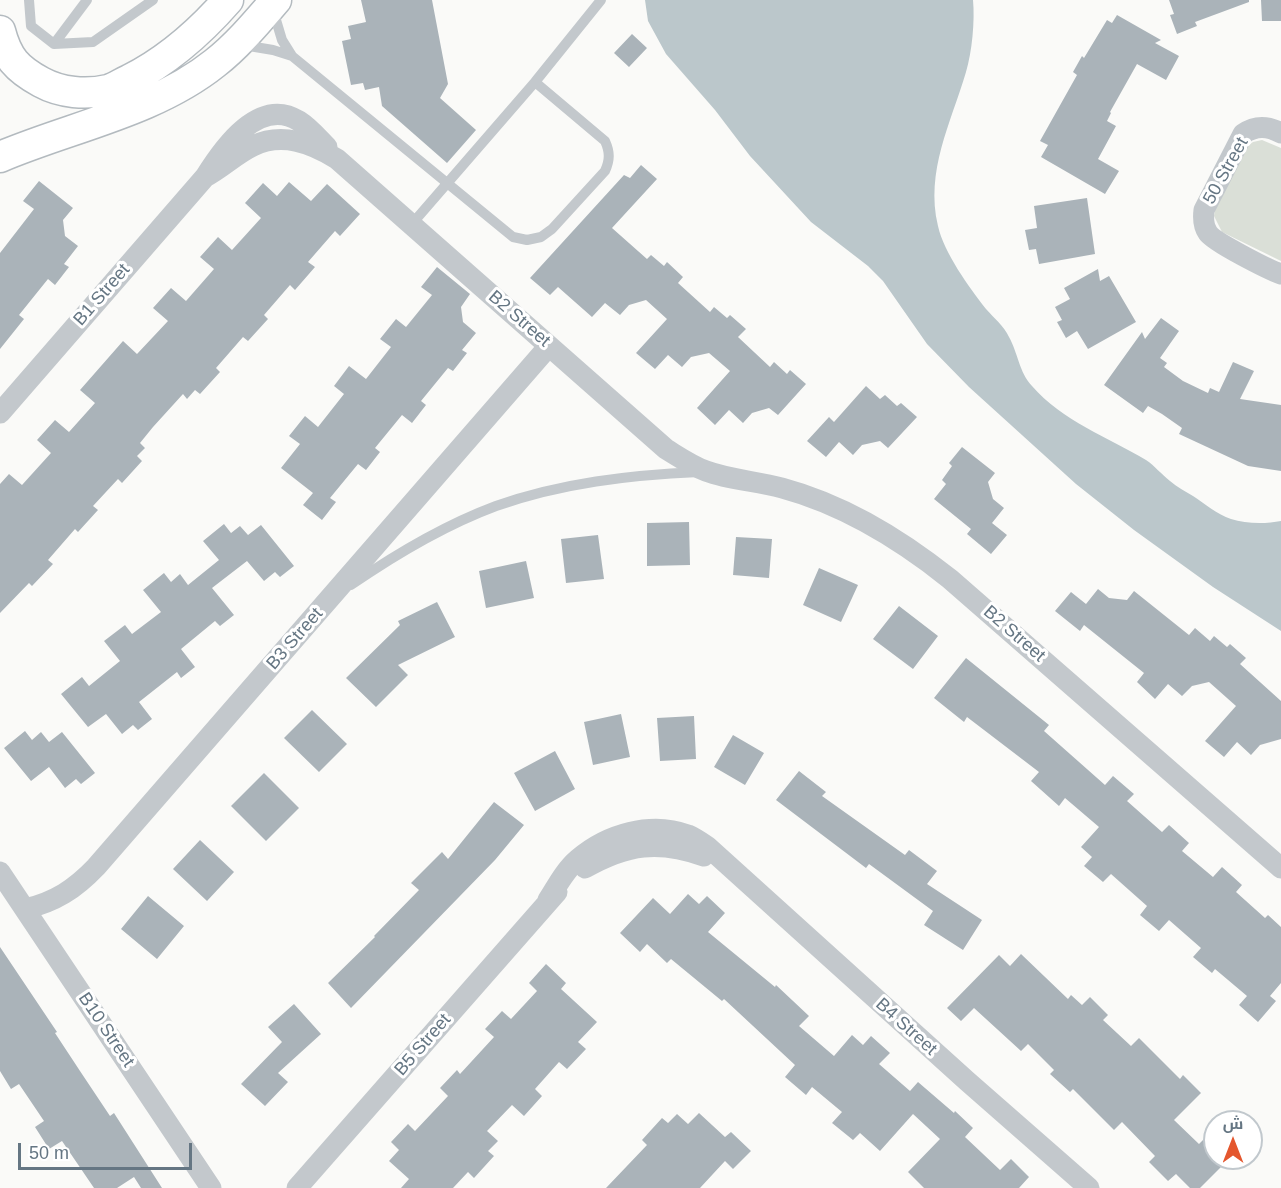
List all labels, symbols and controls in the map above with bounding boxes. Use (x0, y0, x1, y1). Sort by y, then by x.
street label: 50 Street (1199, 134, 1253, 208)
street label: B1 Street (69, 260, 135, 330)
street label: B2 Street (484, 286, 554, 352)
street label: B2 Street (979, 601, 1049, 667)
street label: B3 Street (262, 604, 328, 674)
street label: B10 Street (73, 989, 139, 1071)
street label: B4 Street (871, 994, 941, 1060)
street label: B5 Street (390, 1010, 456, 1080)
north arrow (1203, 1110, 1263, 1170)
text: ش (1223, 1115, 1243, 1132)
scale bar (21, 1131, 195, 1169)
text: 50 m (29, 1143, 69, 1163)

